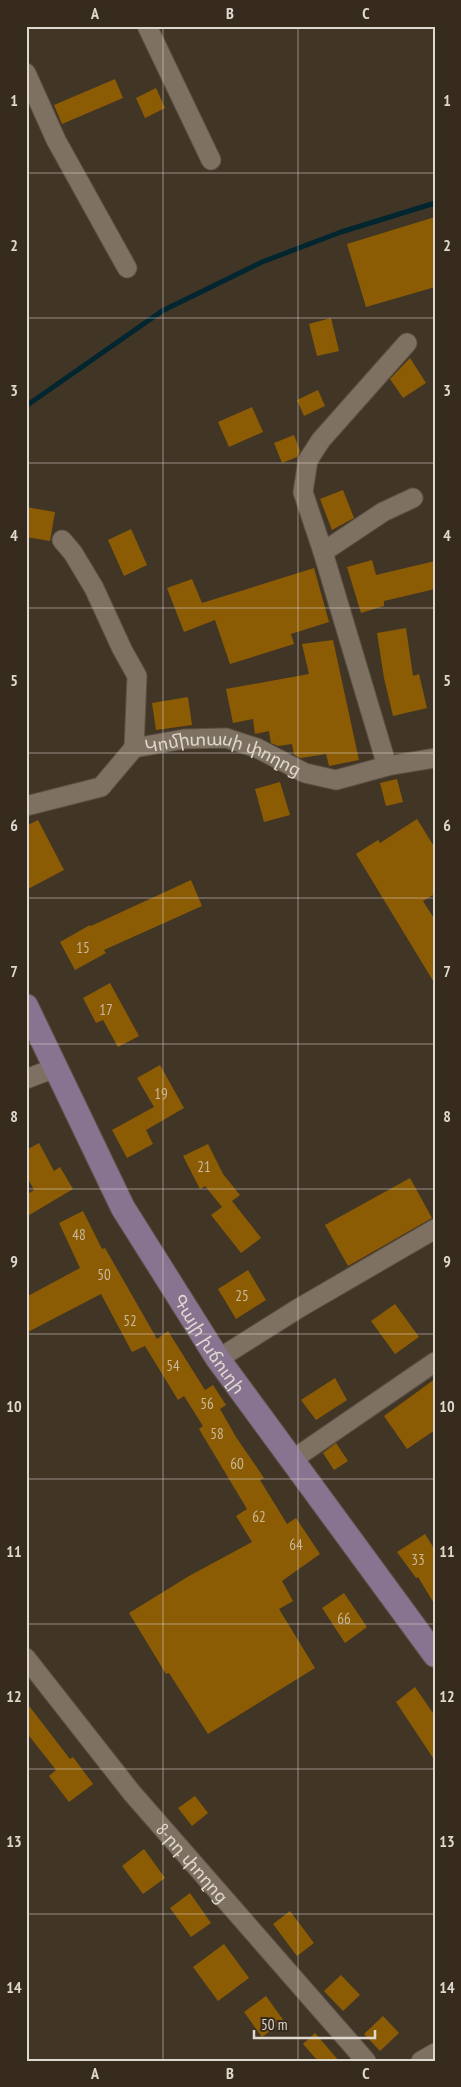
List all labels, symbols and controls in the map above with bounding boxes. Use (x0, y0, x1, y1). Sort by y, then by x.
text: A (90, 3, 100, 23)
text: B (226, 3, 234, 23)
text: C (362, 3, 370, 23)
text: 1 (10, 90, 18, 110)
text: 1 (443, 90, 451, 110)
text: 2 (10, 235, 18, 255)
text: 2 (443, 235, 451, 255)
text: 3 (10, 380, 18, 400)
text: 3 (443, 380, 451, 400)
text: 4 (10, 525, 18, 545)
text: 4 (443, 525, 451, 545)
text: 5 (10, 670, 18, 690)
text: 5 (443, 670, 451, 690)
street label: Կոմիտասի փողոց (143, 726, 306, 781)
text: 6 (10, 815, 18, 835)
text: 6 (443, 815, 451, 835)
house number: 15 (76, 938, 90, 957)
text: 7 (10, 961, 18, 981)
text: 7 (443, 961, 451, 981)
house number: 17 (99, 1000, 113, 1019)
house number: 19 (154, 1084, 168, 1103)
text: 8 (10, 1106, 18, 1126)
text: 8 (443, 1106, 451, 1126)
house number: 21 (197, 1157, 211, 1176)
house number: 48 (72, 1225, 86, 1244)
text: 9 (10, 1251, 18, 1271)
text: 9 (443, 1251, 451, 1271)
house number: 50 (97, 1265, 111, 1284)
house number: 25 (235, 1286, 249, 1305)
street label: Գայի խճուղի (168, 1289, 251, 1398)
house number: 52 (123, 1311, 137, 1330)
house number: 54 (166, 1356, 180, 1375)
house number: 56 (200, 1394, 214, 1413)
text: 10 (6, 1396, 22, 1416)
text: 10 (439, 1396, 455, 1416)
house number: 58 (210, 1424, 224, 1443)
house number: 60 (230, 1454, 244, 1473)
house number: 62 (252, 1507, 266, 1526)
house number: 64 (289, 1535, 303, 1554)
text: 11 (6, 1541, 22, 1561)
text: 11 (439, 1541, 455, 1561)
house number: 33 (411, 1550, 425, 1569)
house number: 66 (337, 1609, 351, 1628)
text: 12 (6, 1686, 22, 1706)
text: 12 (439, 1686, 455, 1706)
street label: 8-րդ փողոց (152, 1818, 234, 1907)
text: 13 (6, 1831, 22, 1851)
text: 13 (439, 1831, 455, 1851)
text: 14 (6, 1977, 22, 1997)
text: 14 (439, 1977, 455, 1997)
scale bar (254, 2007, 375, 2039)
text: 50 m (261, 2015, 287, 2034)
text: A (90, 2063, 100, 2083)
text: B (226, 2063, 234, 2083)
text: C (362, 2063, 370, 2083)

